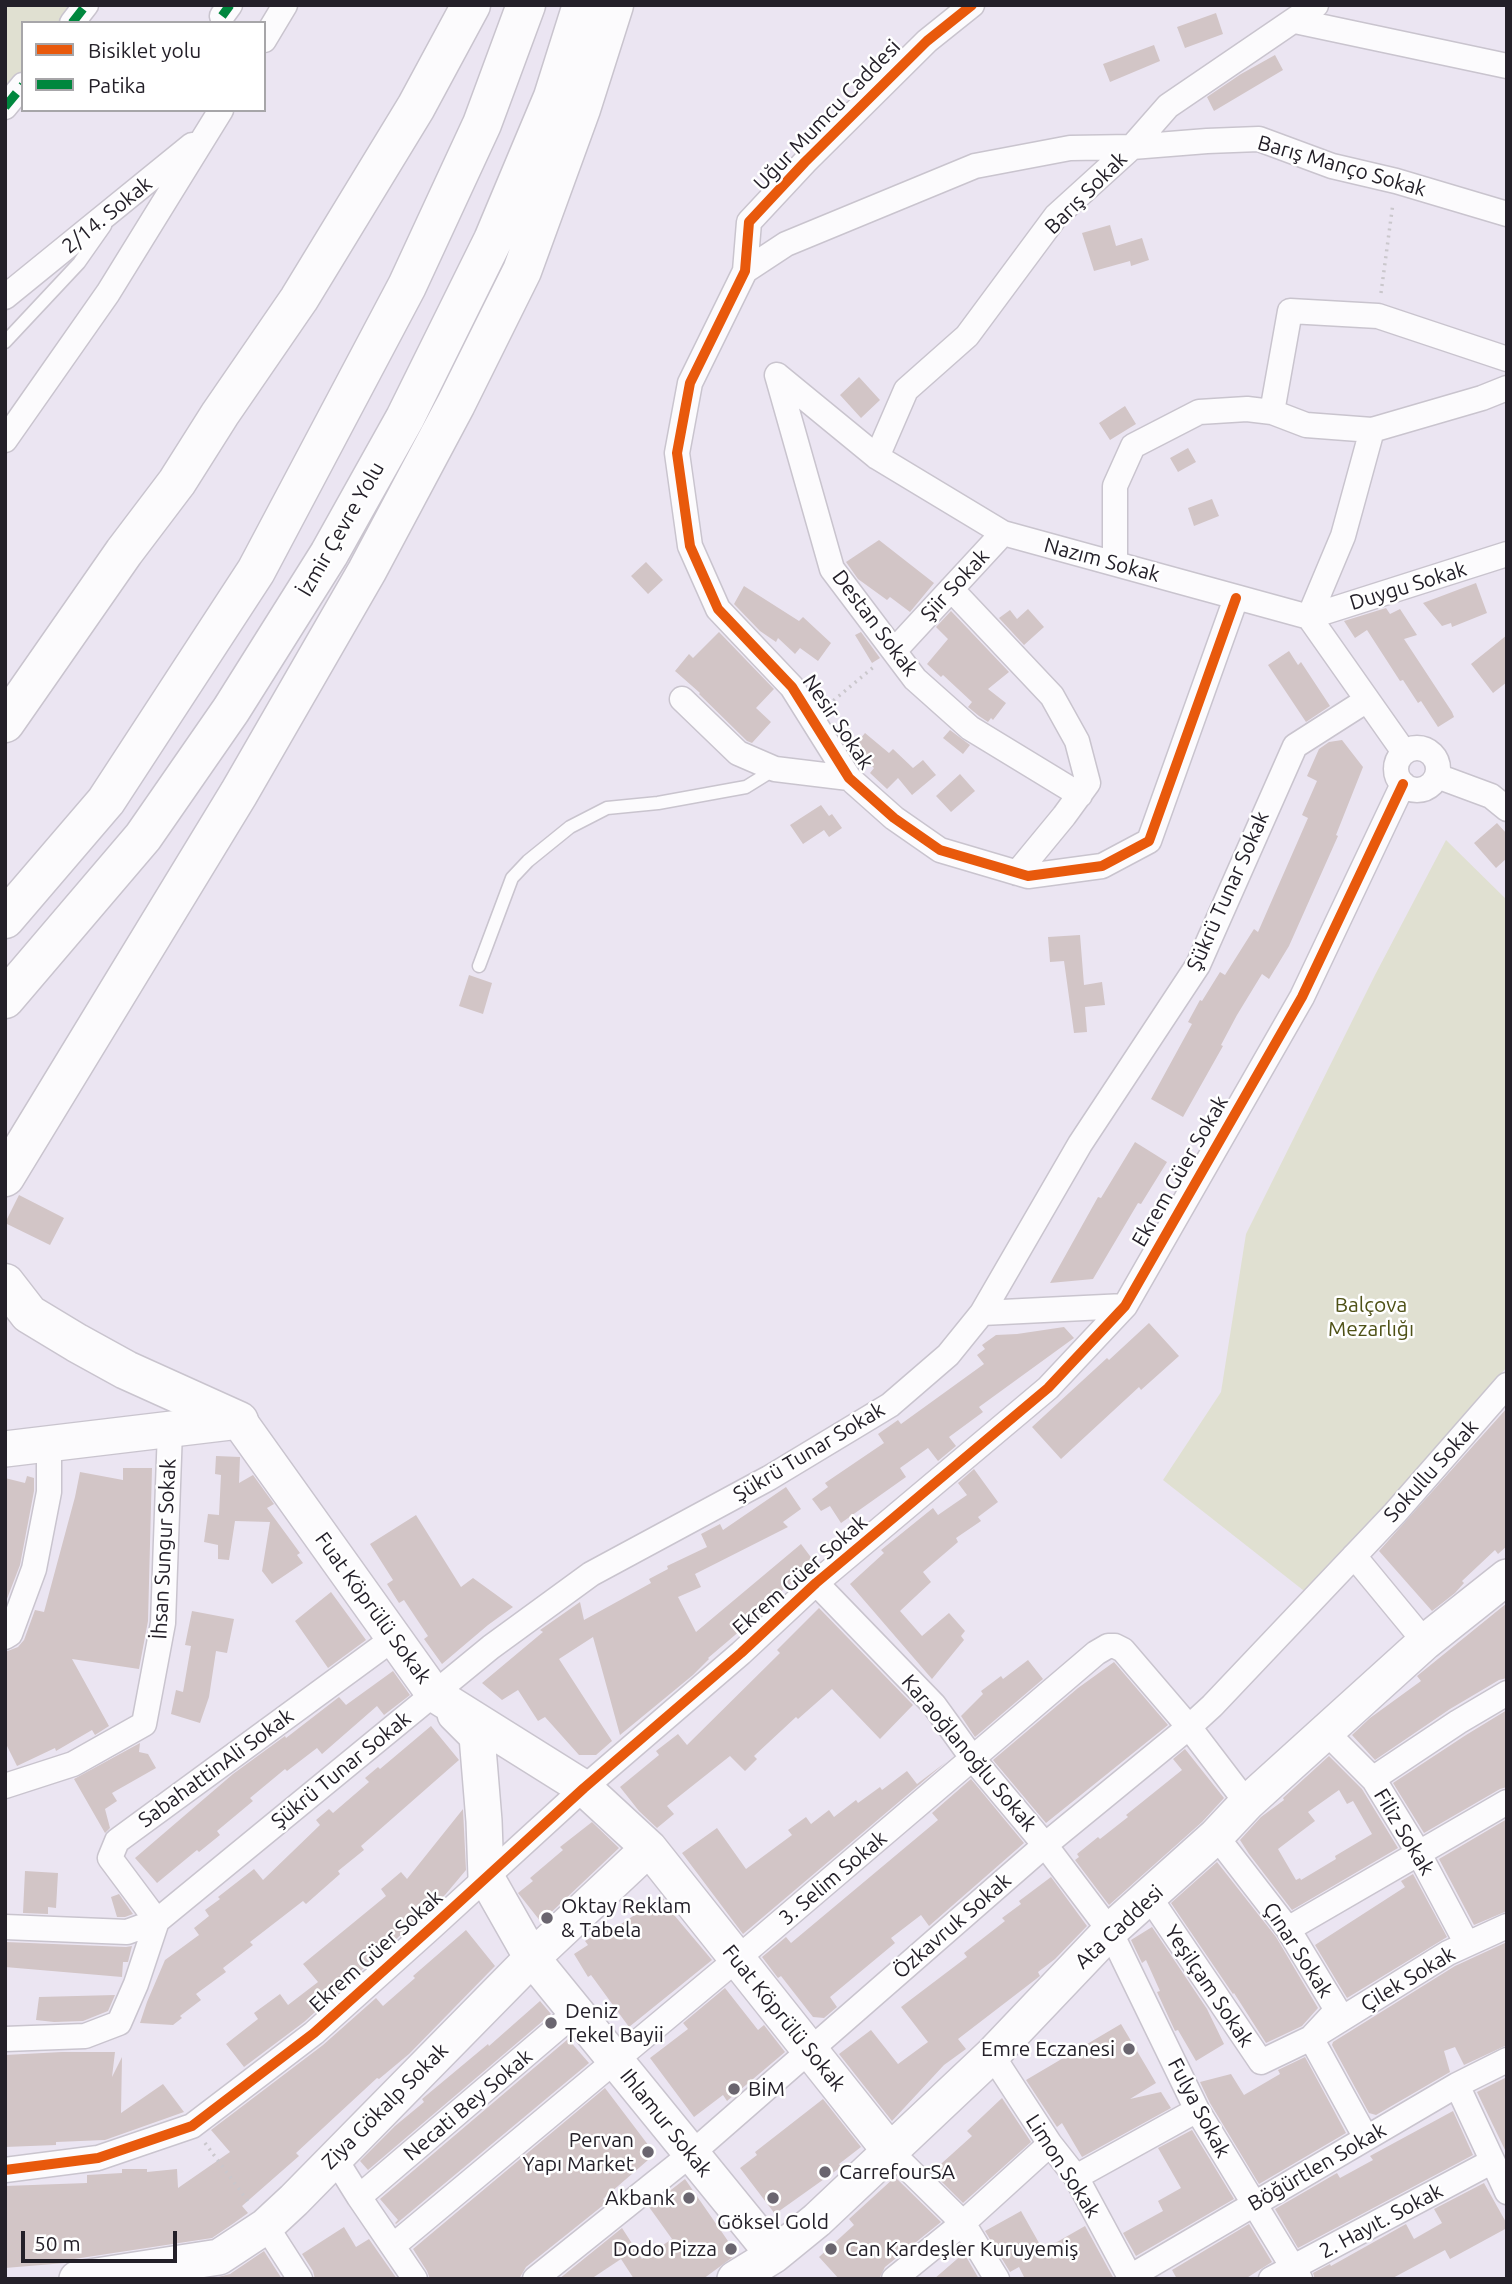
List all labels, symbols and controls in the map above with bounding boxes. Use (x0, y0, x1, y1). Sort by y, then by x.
legend (21, 21, 266, 112)
street label: Uğur Mumcu Caddesi (748, 34, 906, 196)
text: Bisiklet yolu (88, 38, 201, 62)
text: Patika (88, 73, 146, 97)
street label: Barış Manço Sokak (1255, 130, 1429, 202)
street label: Barış Sokak (1039, 146, 1133, 240)
street label: 2/14. Sokak (57, 171, 157, 259)
street label: İzmir Çevre Yolu (292, 457, 390, 601)
street label: Nazım Sokak (1041, 532, 1163, 588)
street label: Şiir Sokak (915, 544, 995, 626)
street label: Duygu Sokak (1346, 556, 1470, 616)
street label: Destan Sokak (827, 565, 923, 681)
street label: Nesir Sokak (797, 670, 879, 774)
street label: Şükrü Tunar Sokak (1181, 807, 1275, 975)
street label: Ekrem Güer Sokak (1126, 1091, 1234, 1251)
park label: Balçova Mezarlığı (1328, 1292, 1414, 1342)
street label: Şükrü Tunar Sokak (729, 1397, 889, 1507)
street label: Sokullu Sokak (1378, 1415, 1484, 1527)
street label: İhsan Sungur Sokak (147, 1458, 181, 1640)
street label: Ekrem Güer Sokak (727, 1510, 873, 1640)
street label: Fuat Köprülü Sokak (310, 1527, 436, 1689)
street label: Karaoğlanoğlu Sokak (896, 1669, 1042, 1837)
street label: SabahattinAli Sokak (134, 1703, 298, 1833)
street label: Şükrü Tunar Sokak (266, 1706, 416, 1834)
street label: Filiz Sokak (1368, 1784, 1440, 1880)
street label: 3. Selim Sokak (774, 1826, 892, 1930)
street label: Özkavruk Sokak (888, 1868, 1016, 1984)
street label: Ata Caddesi (1070, 1880, 1168, 1974)
street label: Ekrem Güer Sokak (304, 1885, 448, 2017)
place label: Oktay Reklam & Tabela (561, 1893, 691, 1943)
street label: Çınar Sokak (1258, 1898, 1338, 2002)
marker: Oktay Reklam & Tabela (539, 1910, 555, 1926)
street label: Yeşilçam Sokak (1159, 1920, 1259, 2052)
street label: Fuat Köprülü Sokak (717, 1940, 851, 2096)
street label: Çilek Sokak (1356, 1941, 1460, 2017)
place label: Deniz Tekel Bayii (565, 1998, 664, 2048)
marker: Deniz Tekel Bayii (543, 2015, 559, 2031)
place label: Emre Eczanesi (981, 2036, 1115, 2062)
street label: Ziya Gökalp Sokak (317, 2038, 453, 2174)
marker: Emre Eczanesi (1121, 2041, 1137, 2057)
street label: Necati Bey Sokak (398, 2044, 538, 2166)
street label: Fulya Sokak (1162, 2054, 1236, 2162)
street label: Ihlamur Sokak (615, 2064, 717, 2182)
place label: BİM (748, 2076, 785, 2102)
marker: BİM (726, 2081, 742, 2097)
street label: Limon Sokak (1020, 2110, 1106, 2222)
street label: Böğürtlen Sokak (1244, 2117, 1390, 2217)
place label: Pervan Yapı Market (522, 2127, 634, 2177)
marker: Pervan Yapı Market (640, 2144, 656, 2160)
place label: CarrefourSA (839, 2159, 955, 2185)
marker: CarrefourSA (817, 2164, 833, 2180)
street label: 2. Hayıt. Sokak (1315, 2178, 1447, 2264)
place label: Akbank (605, 2185, 675, 2211)
marker: Akbank (681, 2190, 697, 2206)
marker: Göksel Gold (765, 2190, 781, 2206)
place label: Göksel Gold (717, 2209, 829, 2235)
scale bar (24, 2218, 180, 2262)
text: 50 m (34, 2231, 81, 2255)
place label: Dodo Pizza (613, 2236, 717, 2262)
place label: Can Kardeşler Kuruyemiş (845, 2236, 1078, 2262)
marker: Dodo Pizza (723, 2241, 739, 2257)
marker: Can Kardeşler Kuruyemiş (823, 2241, 839, 2257)

